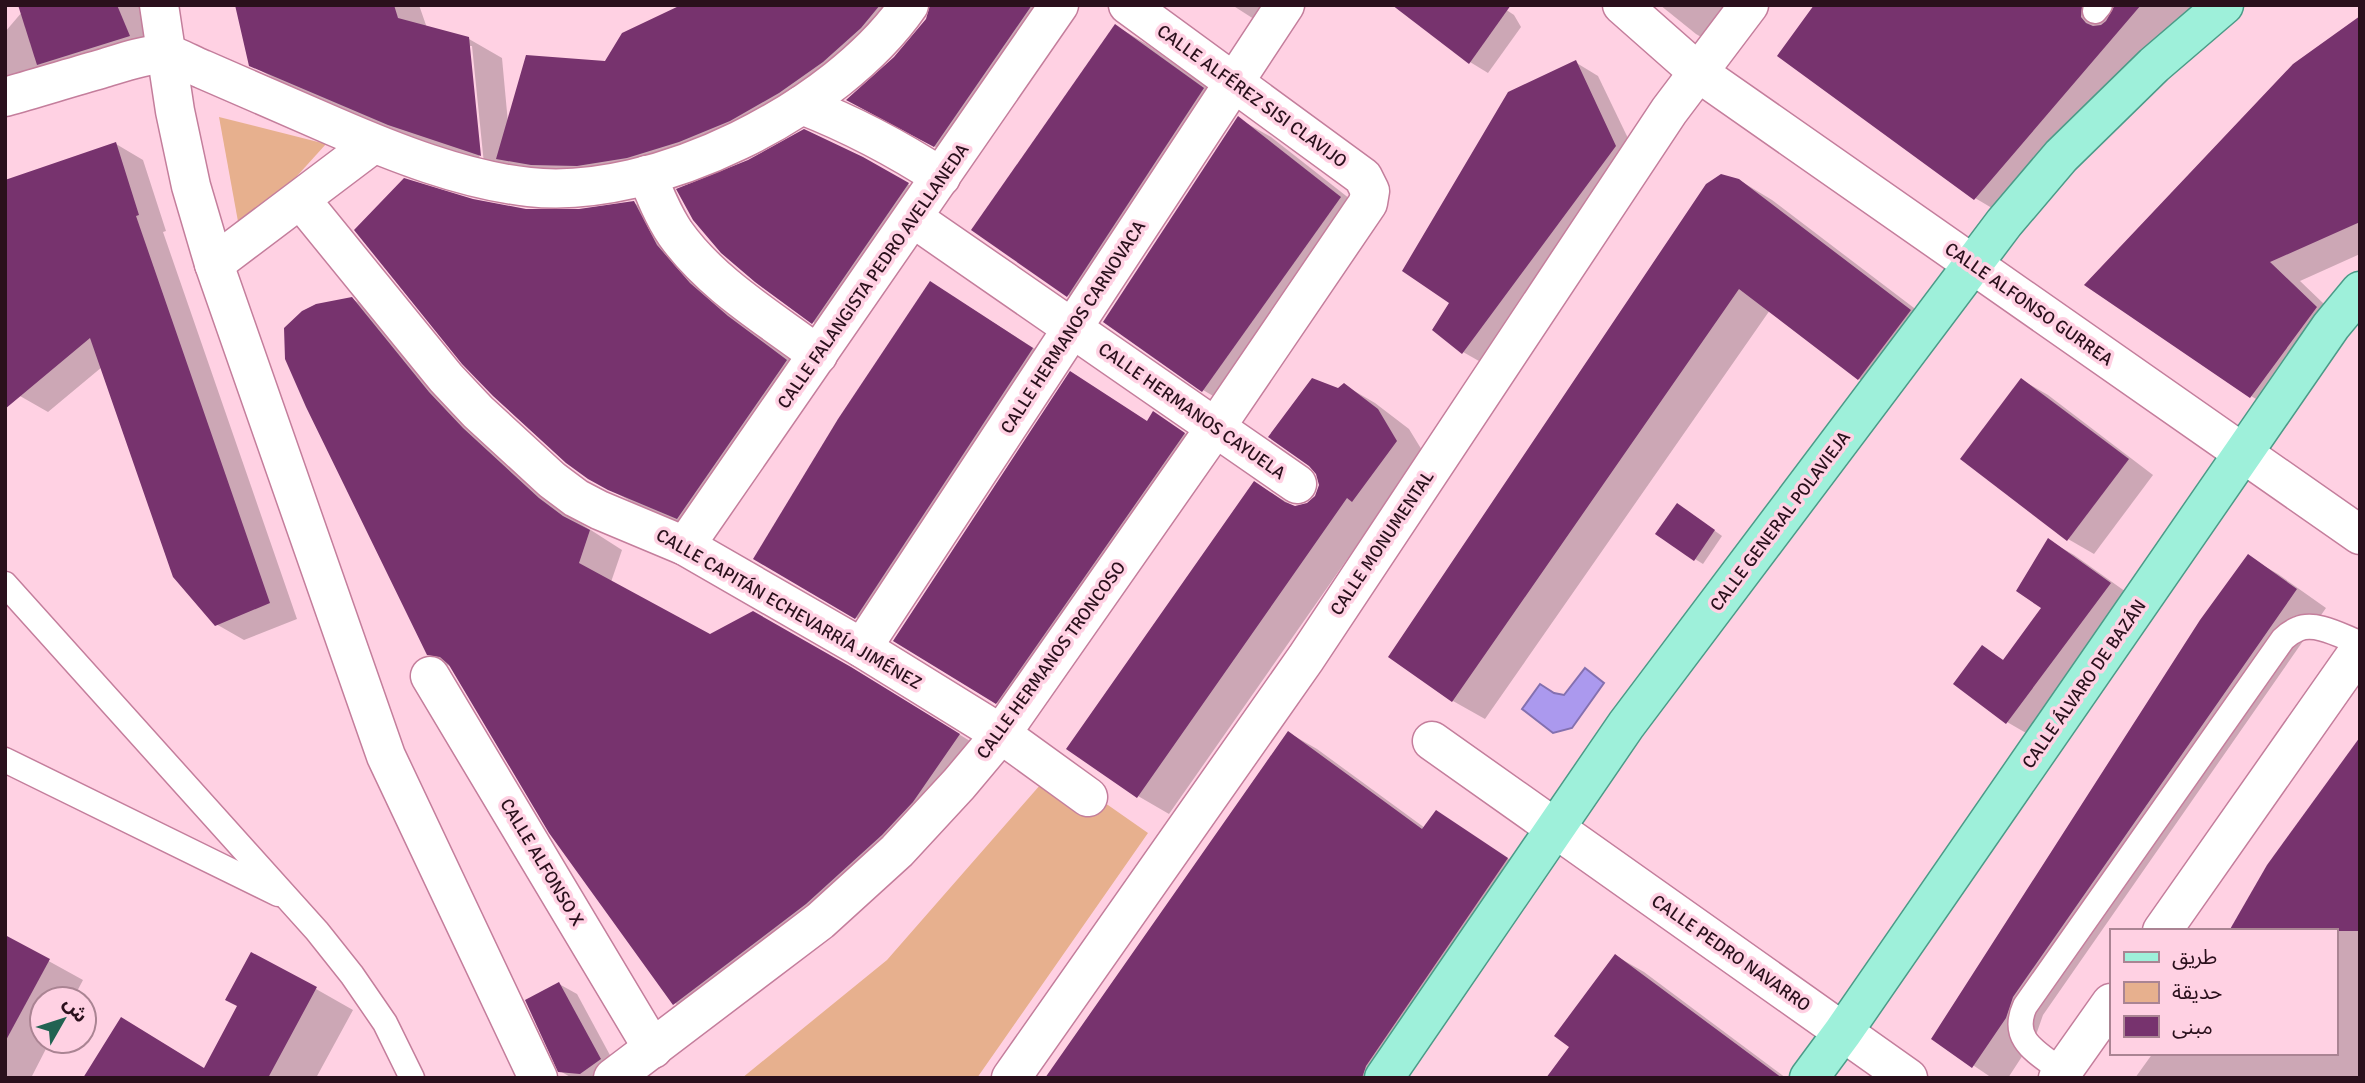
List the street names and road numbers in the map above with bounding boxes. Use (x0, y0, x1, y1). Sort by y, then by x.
street label: CALLE ALFÉREZ SISI CLAVIJO (1153, 20, 1351, 172)
street label: CALLE FALANGISTA PEDRO AVELLANEDA (773, 139, 973, 413)
street label: CALLE HERMANOS CARNOVACA (996, 216, 1150, 438)
street label: CALLE ALFONSO GURREA (1941, 238, 2117, 370)
street label: CALLE HERMANOS CAYUELA (1094, 338, 1290, 484)
street label: CALLE GENERAL POLAVIEJA (1705, 427, 1855, 615)
street label: CALLE MONUMENTAL (1325, 466, 1439, 620)
street label: CALLE CAPITÁN ECHEVARRÍA JIMÉNEZ (652, 524, 926, 694)
street label: CALLE HERMANOS TRONCOSO (972, 557, 1130, 763)
street label: CALLE ÁLVARO DE BAZÁN (2017, 595, 2151, 773)
street label: CALLE ALFONSO X (495, 794, 589, 930)
street label: CALLE PEDRO NAVARRO (1647, 890, 1815, 1016)

